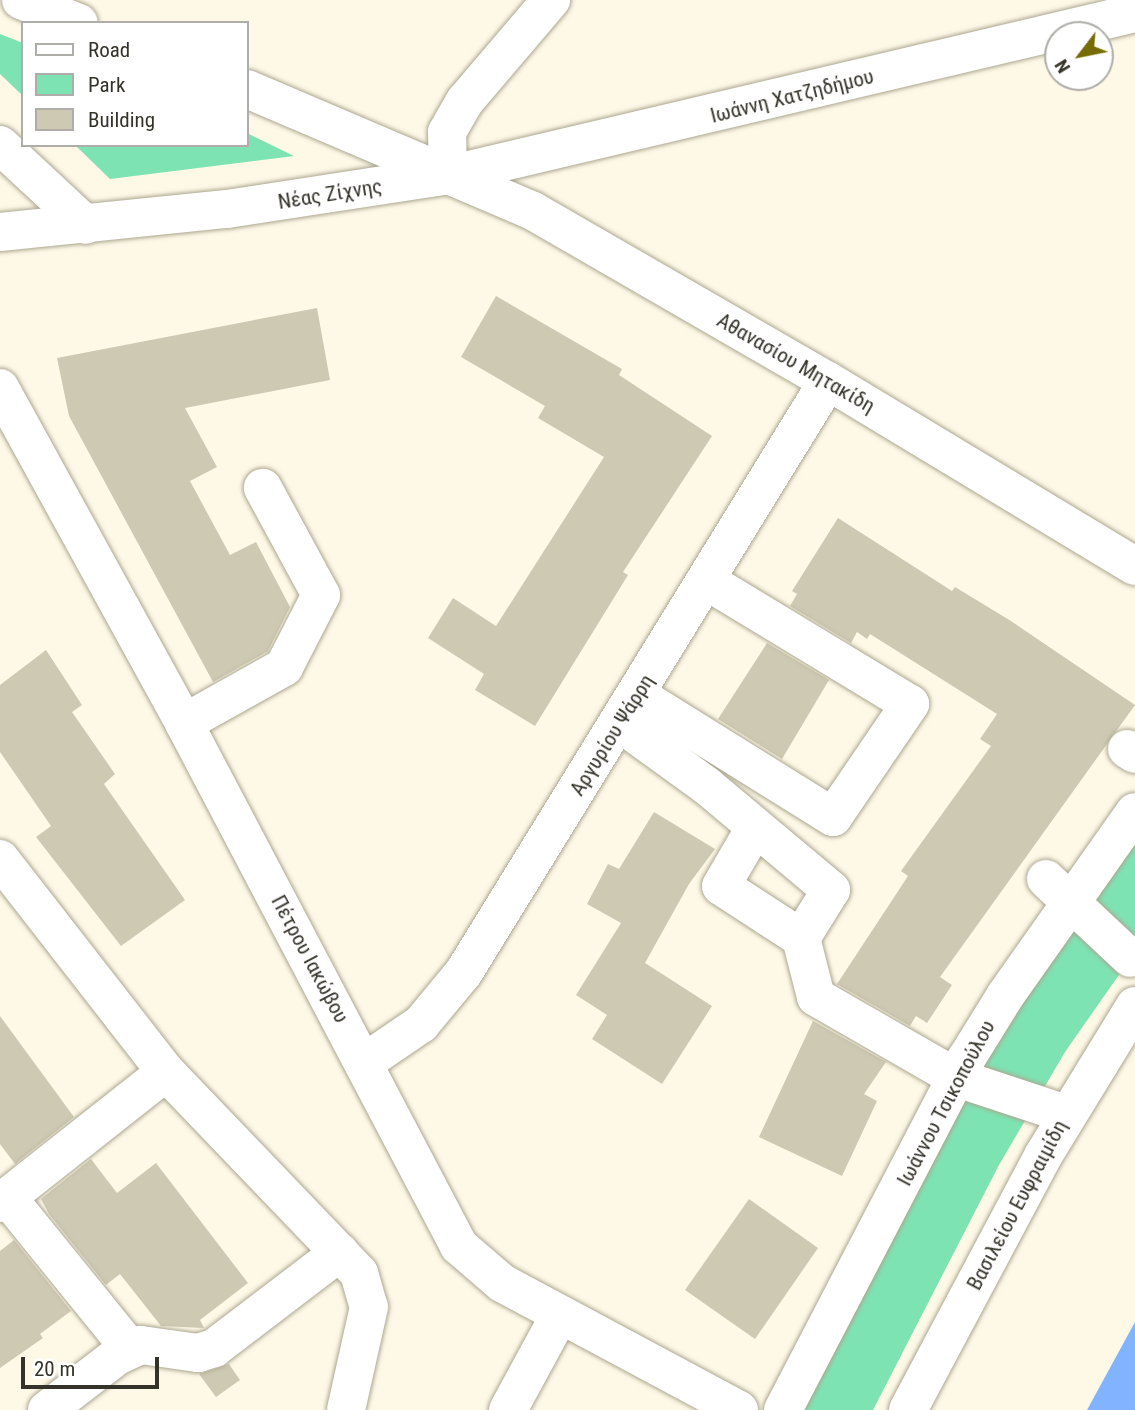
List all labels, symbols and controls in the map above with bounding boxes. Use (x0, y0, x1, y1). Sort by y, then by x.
legend (21, 21, 248, 147)
north arrow (1044, 21, 1114, 91)
text: Road (88, 38, 130, 62)
text: N (1050, 55, 1075, 77)
street label: Ιωάννη Χατζηδήμου (708, 64, 876, 128)
text: Park (88, 73, 125, 97)
text: Building (88, 108, 155, 132)
street label: Νέας Ζίχνης (276, 173, 384, 215)
street label: Αθανασίου Μητακίδη (713, 308, 879, 418)
street label: Αργυρίου Ψάρρη (565, 670, 659, 800)
street label: Πέτρου Ιακώβου (266, 891, 354, 1027)
street label: Ιωάννου Τσικοπούλου (892, 1016, 1000, 1190)
street label: Βασιλείου Ευφραιμίδη (962, 1116, 1072, 1294)
scale bar (24, 1344, 163, 1388)
text: 20 m (34, 1357, 75, 1381)

